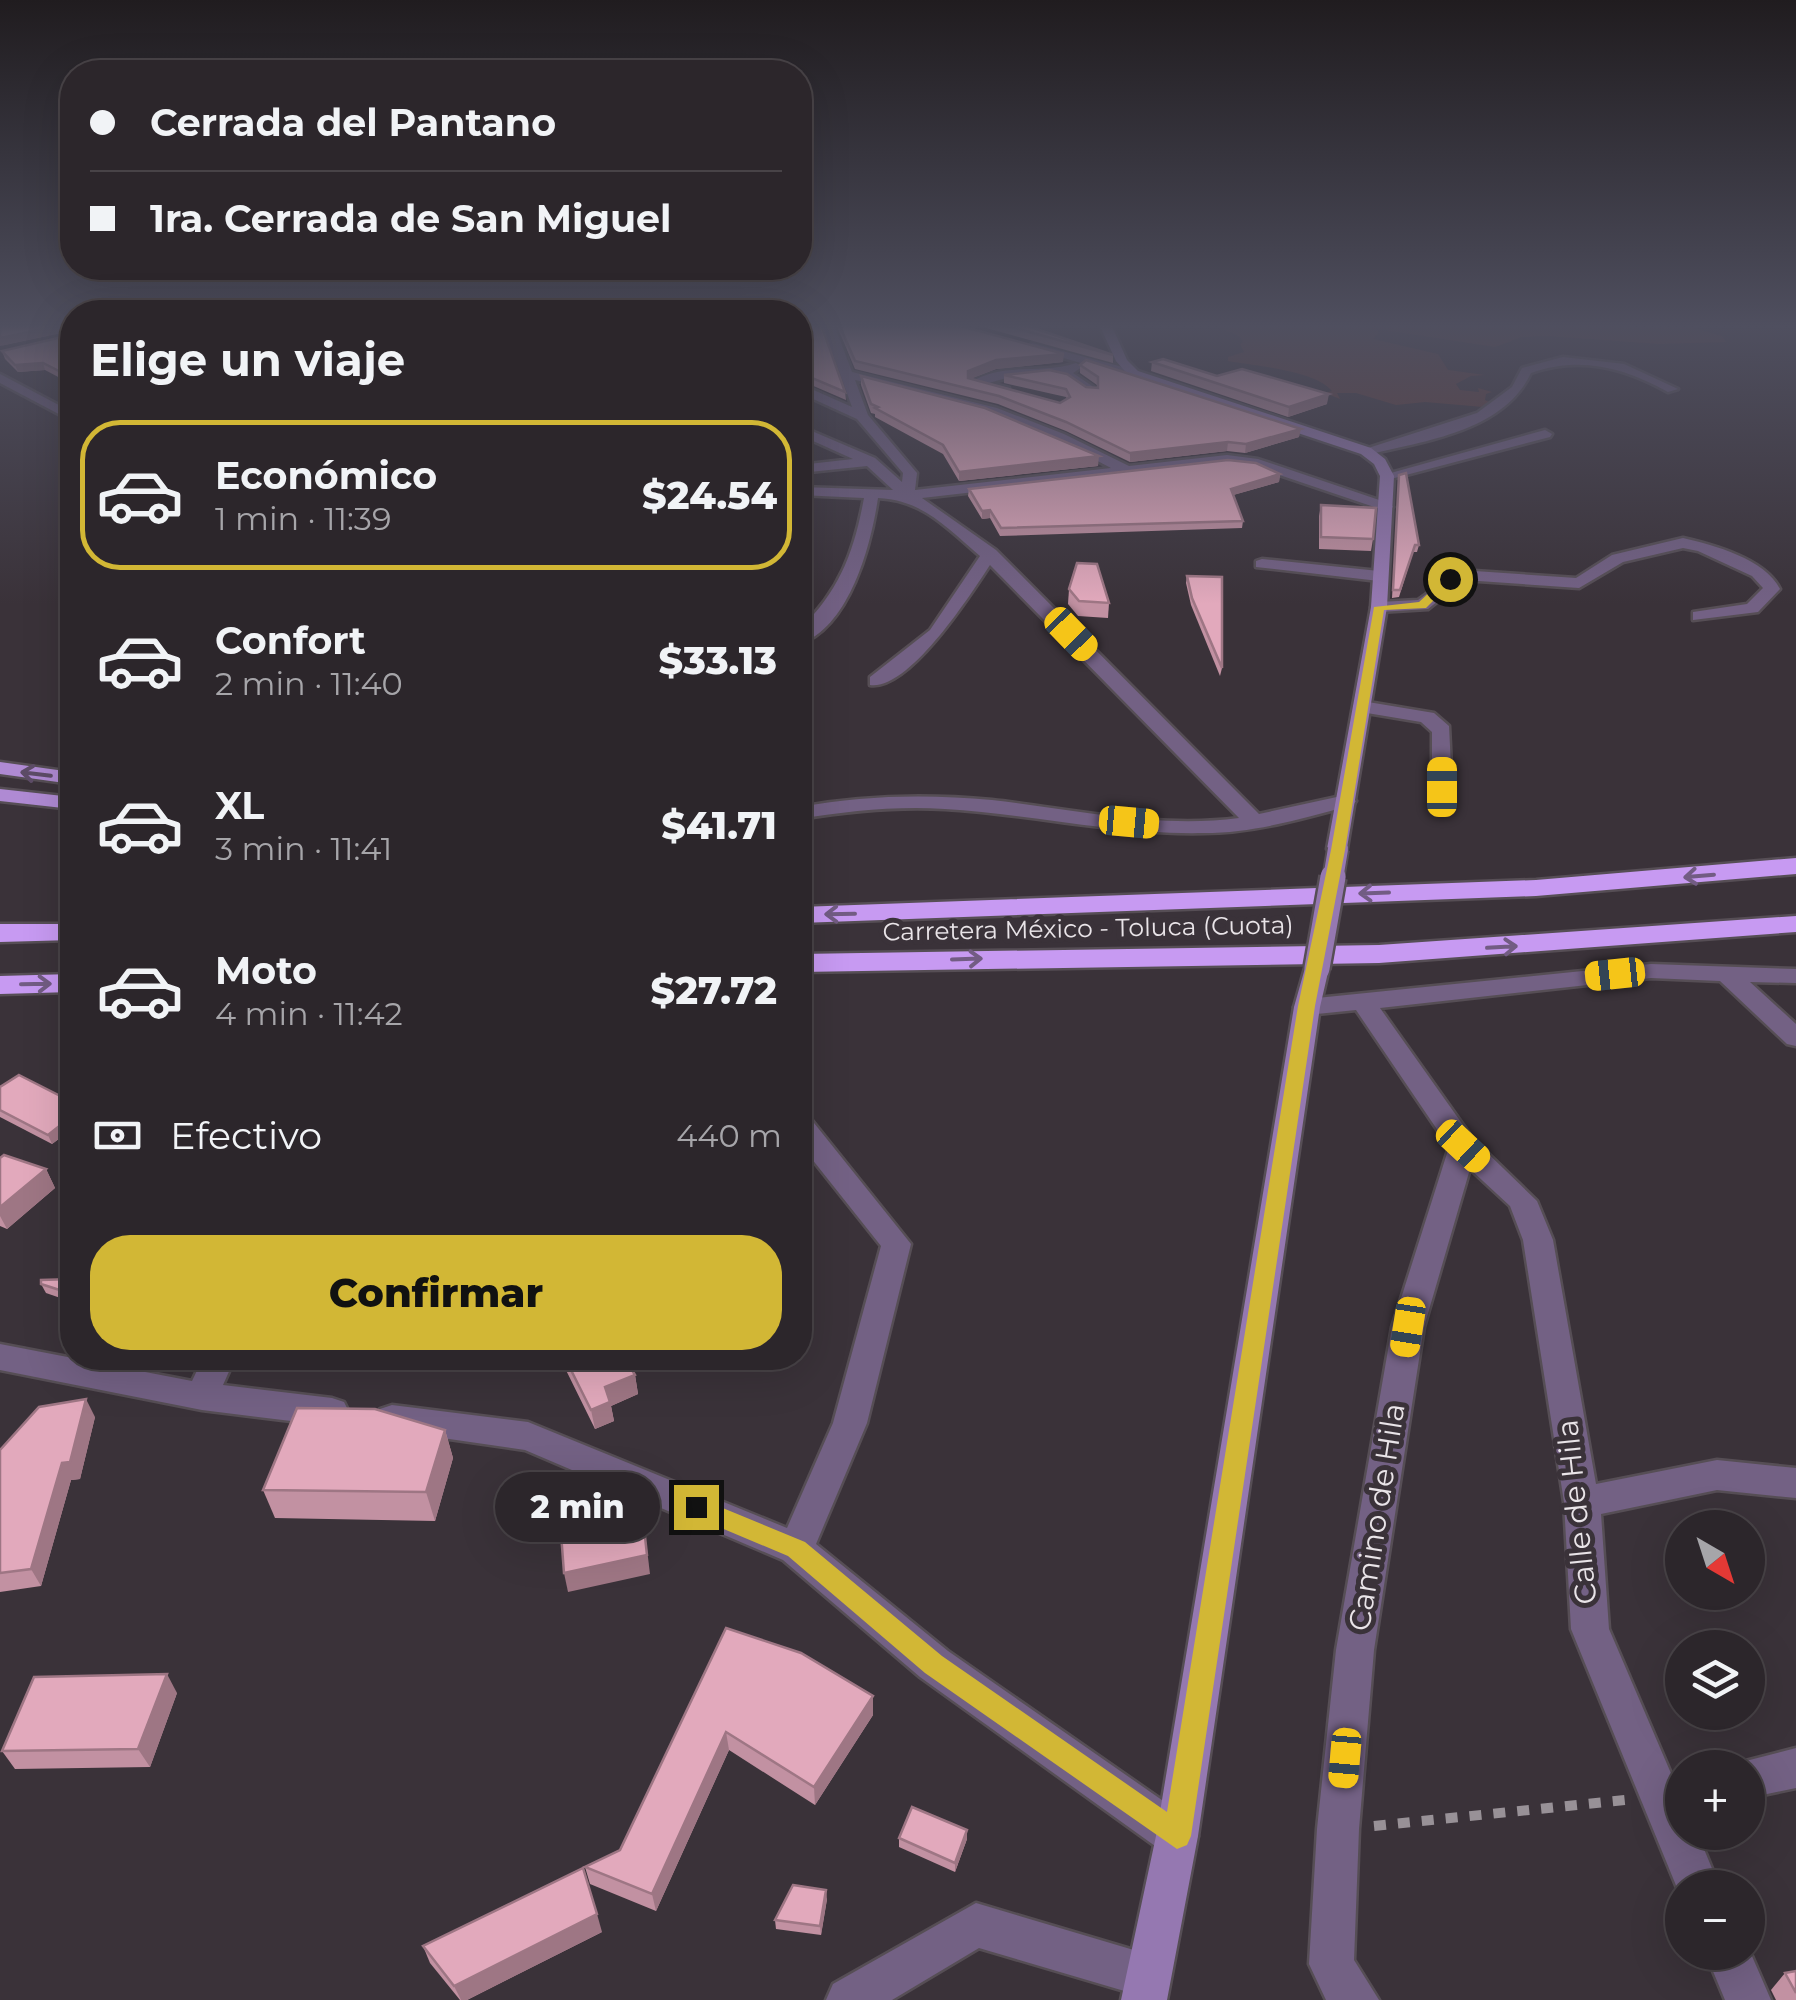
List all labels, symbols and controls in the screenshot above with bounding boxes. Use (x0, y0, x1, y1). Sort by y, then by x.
text: Cerrada del Pantano (150, 99, 556, 146)
text: 1ra. Cerrada de San Miguel (150, 195, 672, 242)
text: Elige un viaje (90, 332, 405, 387)
icon: car (95, 450, 185, 540)
text: Económico (215, 452, 437, 499)
text: $24.54 (642, 472, 777, 519)
text: 1 min · 11:39 (215, 499, 391, 538)
route start (1428, 557, 1473, 602)
car (1039, 602, 1103, 666)
icon: car (95, 615, 185, 705)
text: Confort (215, 617, 366, 664)
text: $33.13 (658, 637, 777, 684)
text: 2 min · 11:40 (215, 664, 403, 703)
car (1427, 757, 1457, 817)
one-way arrow (20, 764, 53, 782)
icon: car (95, 780, 185, 870)
text: XL (215, 782, 264, 829)
text: $41.71 (661, 802, 777, 849)
car (1098, 804, 1160, 840)
text: 3 min · 11:41 (215, 829, 392, 868)
one-way arrow (1683, 867, 1716, 886)
one-way arrow (1359, 883, 1391, 902)
one-way arrow (824, 904, 856, 924)
street label: Carretera México - Toluca (Cuota) (882, 909, 1294, 947)
one-way arrow (1486, 938, 1518, 957)
icon: car (95, 945, 185, 1035)
text: Moto (215, 947, 317, 994)
one-way arrow (951, 949, 983, 968)
car (1584, 956, 1646, 992)
text: $27.72 (651, 967, 777, 1014)
one-way arrow (20, 975, 52, 994)
text: 4 min · 11:42 (215, 994, 403, 1033)
icon: cash (90, 1108, 145, 1163)
text: Efectivo (170, 1112, 322, 1159)
car (1431, 1115, 1495, 1177)
text: 440 m (676, 1116, 782, 1155)
button: Confirmar (90, 1235, 782, 1350)
car (1388, 1295, 1428, 1359)
street label: Camino de Hila (1340, 1400, 1413, 1633)
street label: Calle de Hila (1548, 1418, 1605, 1606)
callout: 2 min (496, 1472, 661, 1542)
route end (674, 1485, 719, 1530)
text: 2 min (530, 1487, 625, 1526)
north arrow (1665, 1510, 1765, 1610)
map controls (1665, 1510, 1765, 1970)
button: layers (1665, 1630, 1765, 1730)
car (1327, 1727, 1363, 1789)
button: + (1665, 1750, 1765, 1850)
button: − (1665, 1870, 1765, 1970)

